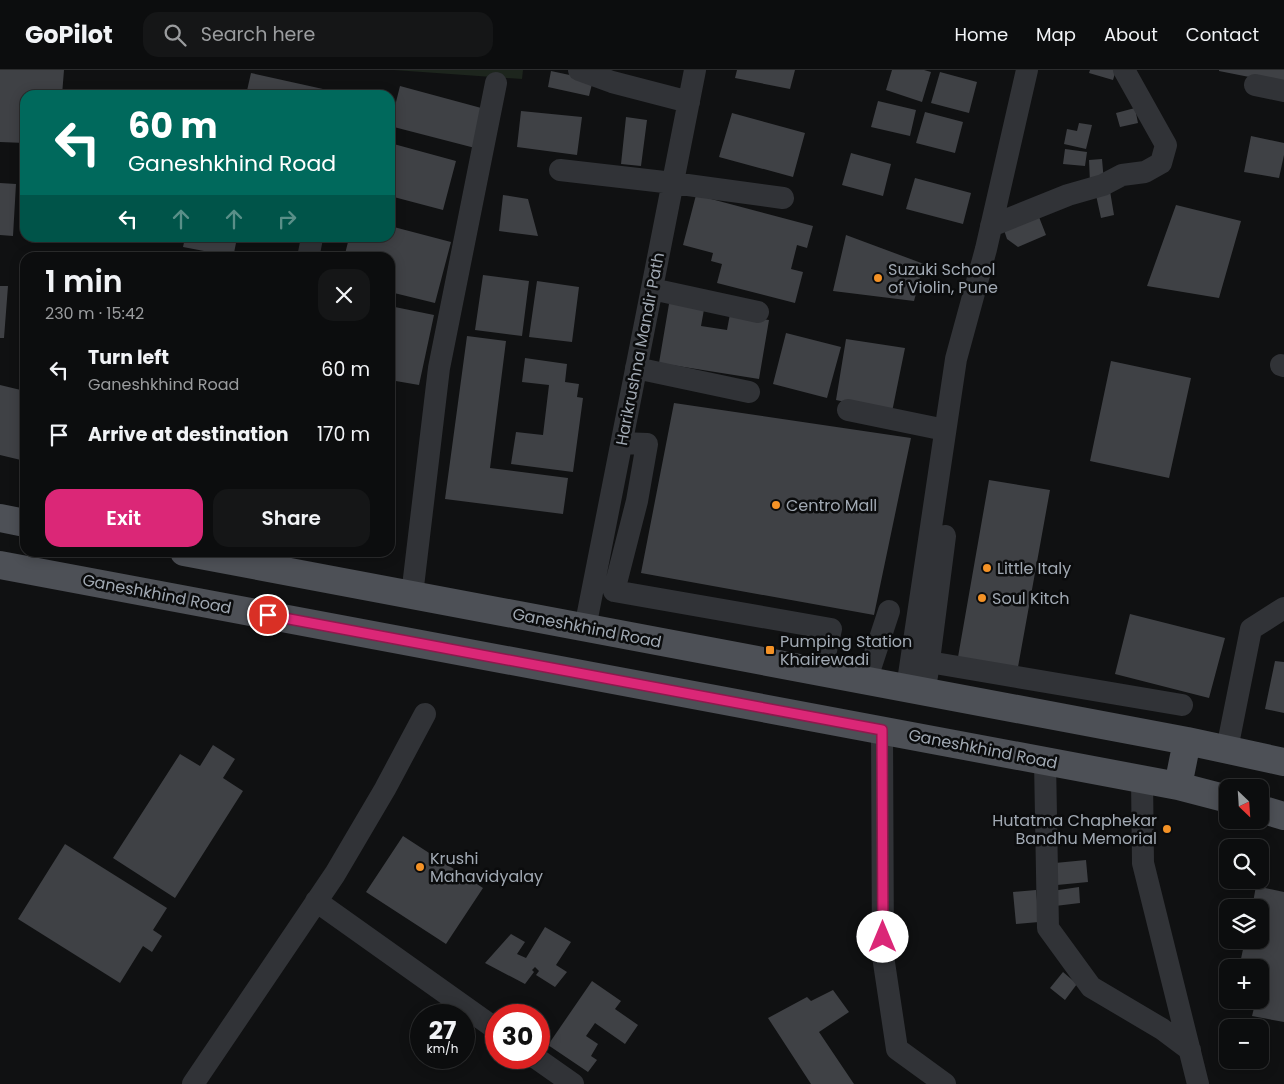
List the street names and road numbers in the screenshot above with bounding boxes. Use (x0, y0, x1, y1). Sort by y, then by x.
street label: Harikrushna Mandir Path (610, 251, 670, 447)
street label: Ganeshkhind Road (81, 568, 233, 620)
street label: Ganeshkhind Road (511, 602, 663, 654)
street label: Ganeshkhind Road (907, 723, 1059, 775)

